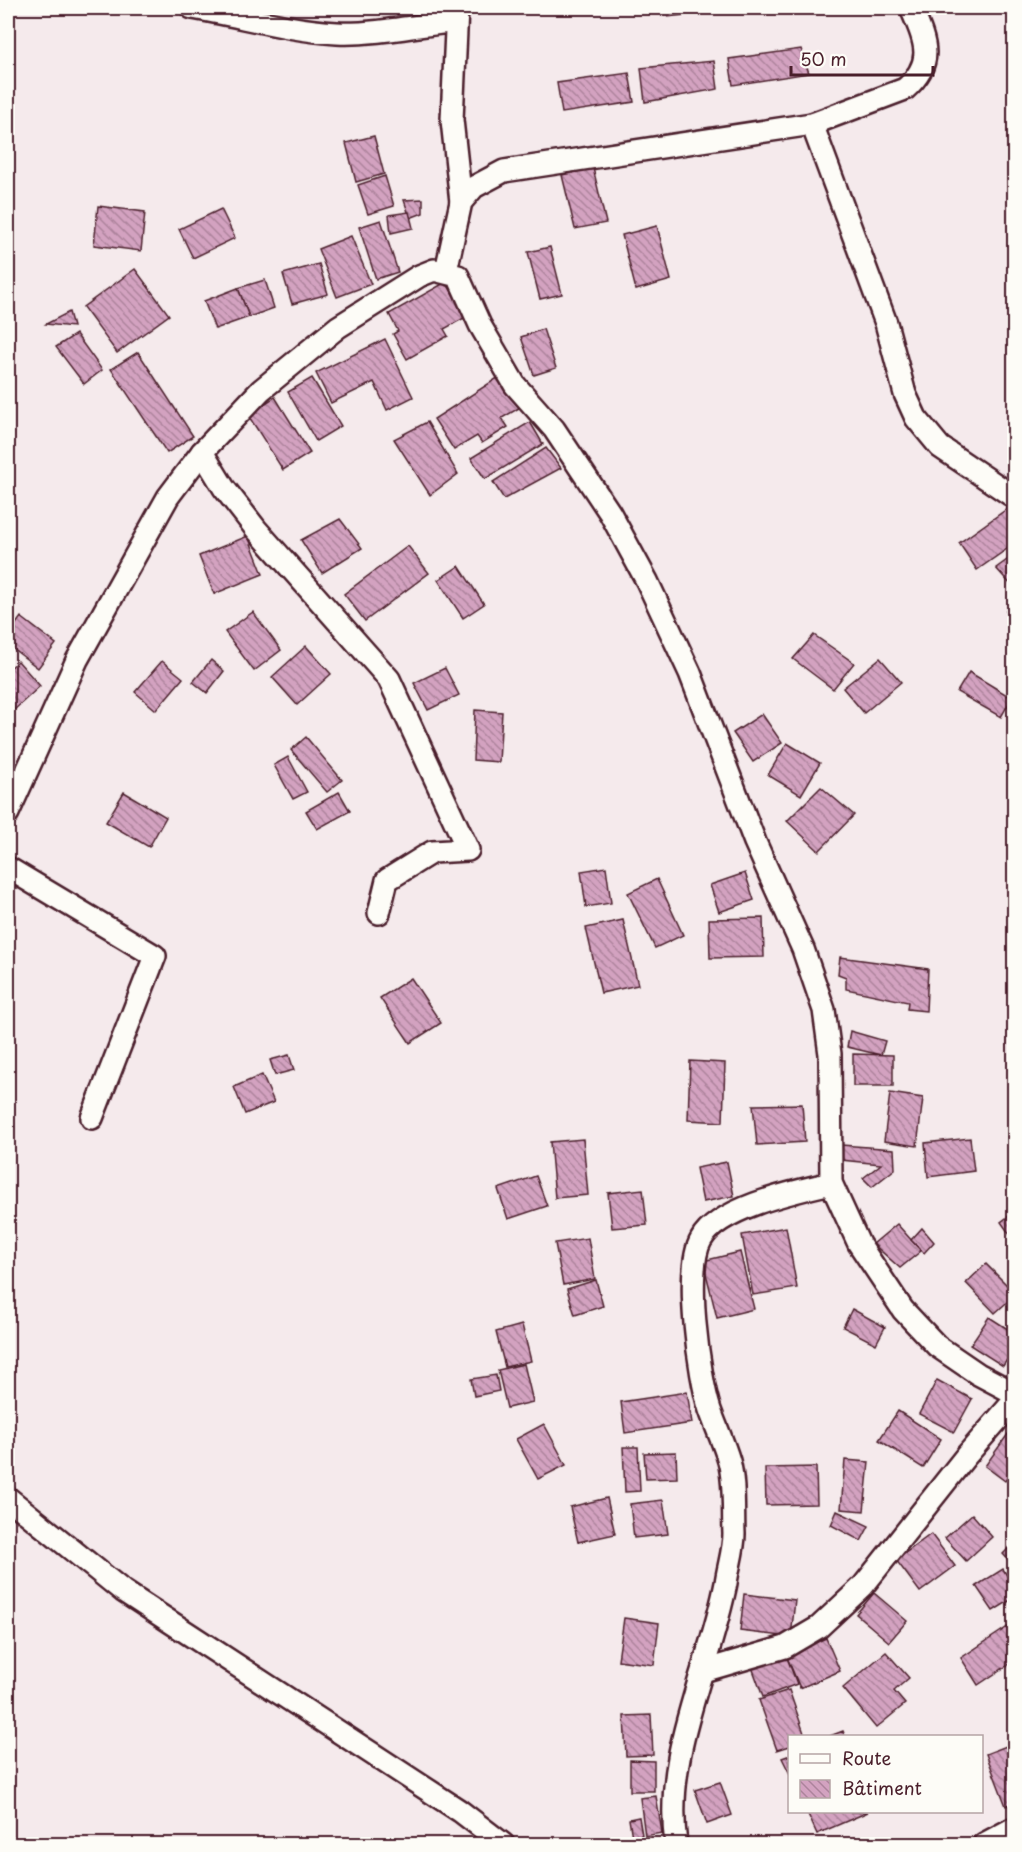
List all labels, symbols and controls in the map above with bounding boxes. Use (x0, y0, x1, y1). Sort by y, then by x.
scale bar (791, 39, 934, 77)
text: 50 m (800, 45, 847, 72)
legend (788, 1735, 983, 1813)
text: Route (842, 1744, 892, 1771)
text: Bâtiment (842, 1774, 922, 1801)

